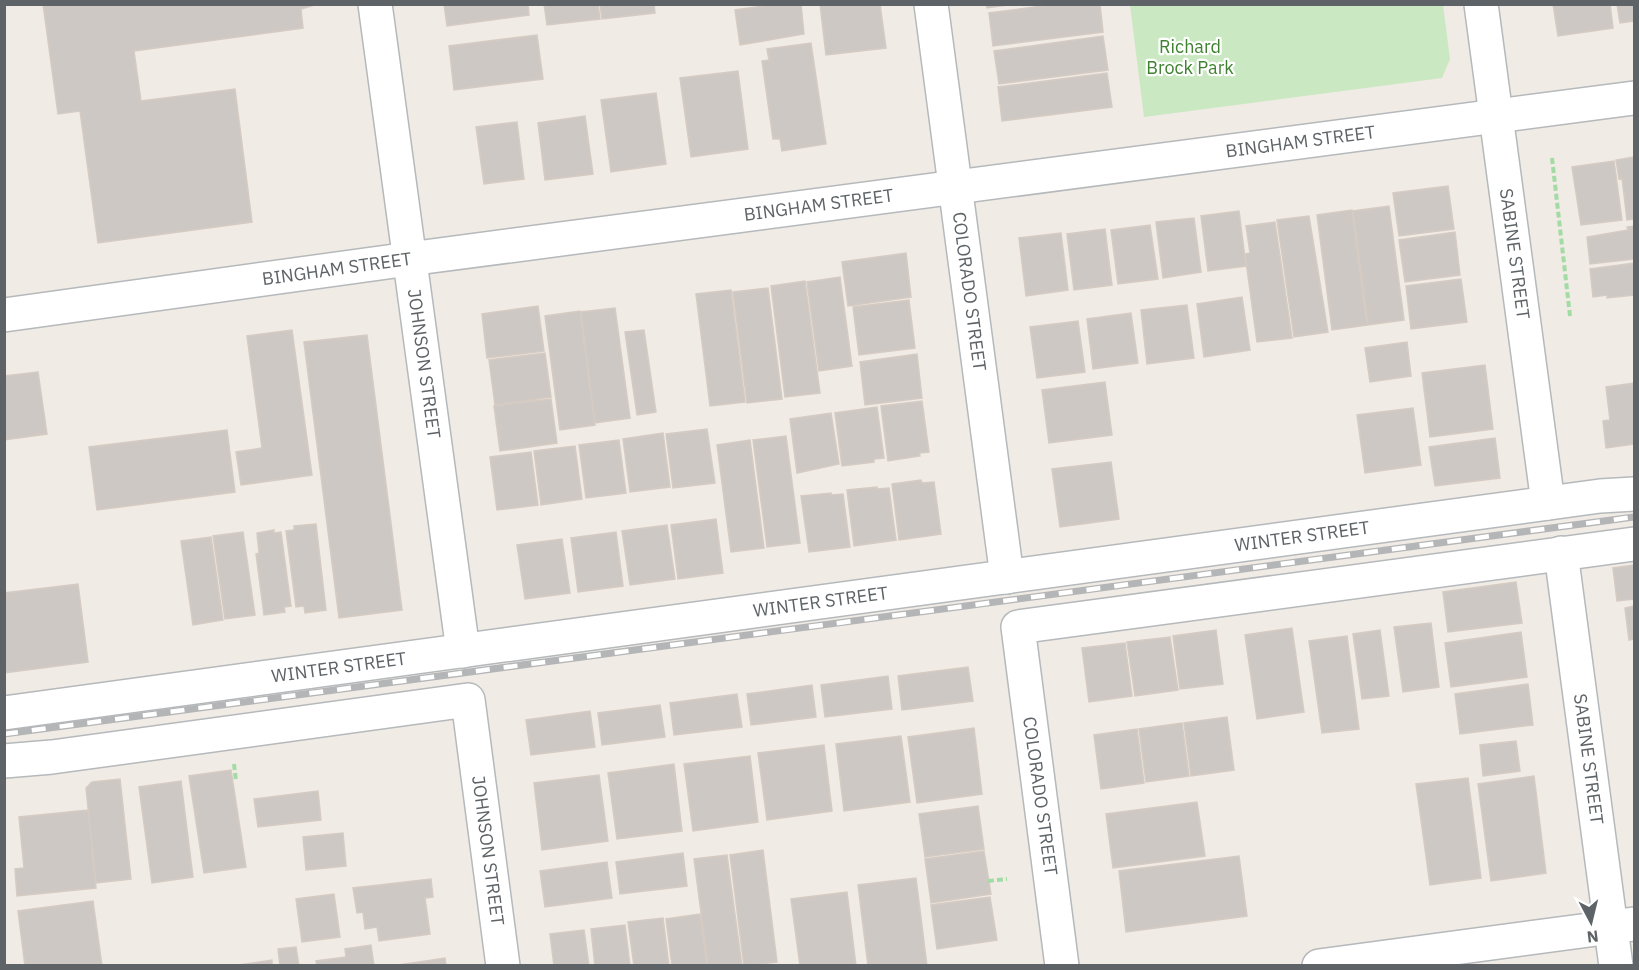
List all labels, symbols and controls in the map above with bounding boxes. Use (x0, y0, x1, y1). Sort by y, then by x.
park label: Richard Brock Park (1146, 35, 1234, 79)
street label: BINGHAM STREET (1224, 120, 1377, 163)
street label: BINGHAM STREET (742, 183, 895, 226)
street label: SABINE STREET (1495, 187, 1535, 321)
street label: COLORADO STREET (948, 210, 992, 372)
street label: BINGHAM STREET (261, 247, 413, 290)
street label: JOHNSON STREET (403, 287, 446, 440)
street label: WINTER STREET (1233, 515, 1371, 557)
street label: WINTER STREET (752, 581, 889, 622)
street label: WINTER STREET (270, 646, 408, 688)
street label: SABINE STREET (1569, 692, 1609, 826)
street label: COLORADO STREET (1018, 715, 1063, 877)
street label: JOHNSON STREET (467, 774, 510, 927)
north arrow (1561, 892, 1621, 952)
text: N (1586, 926, 1600, 948)

